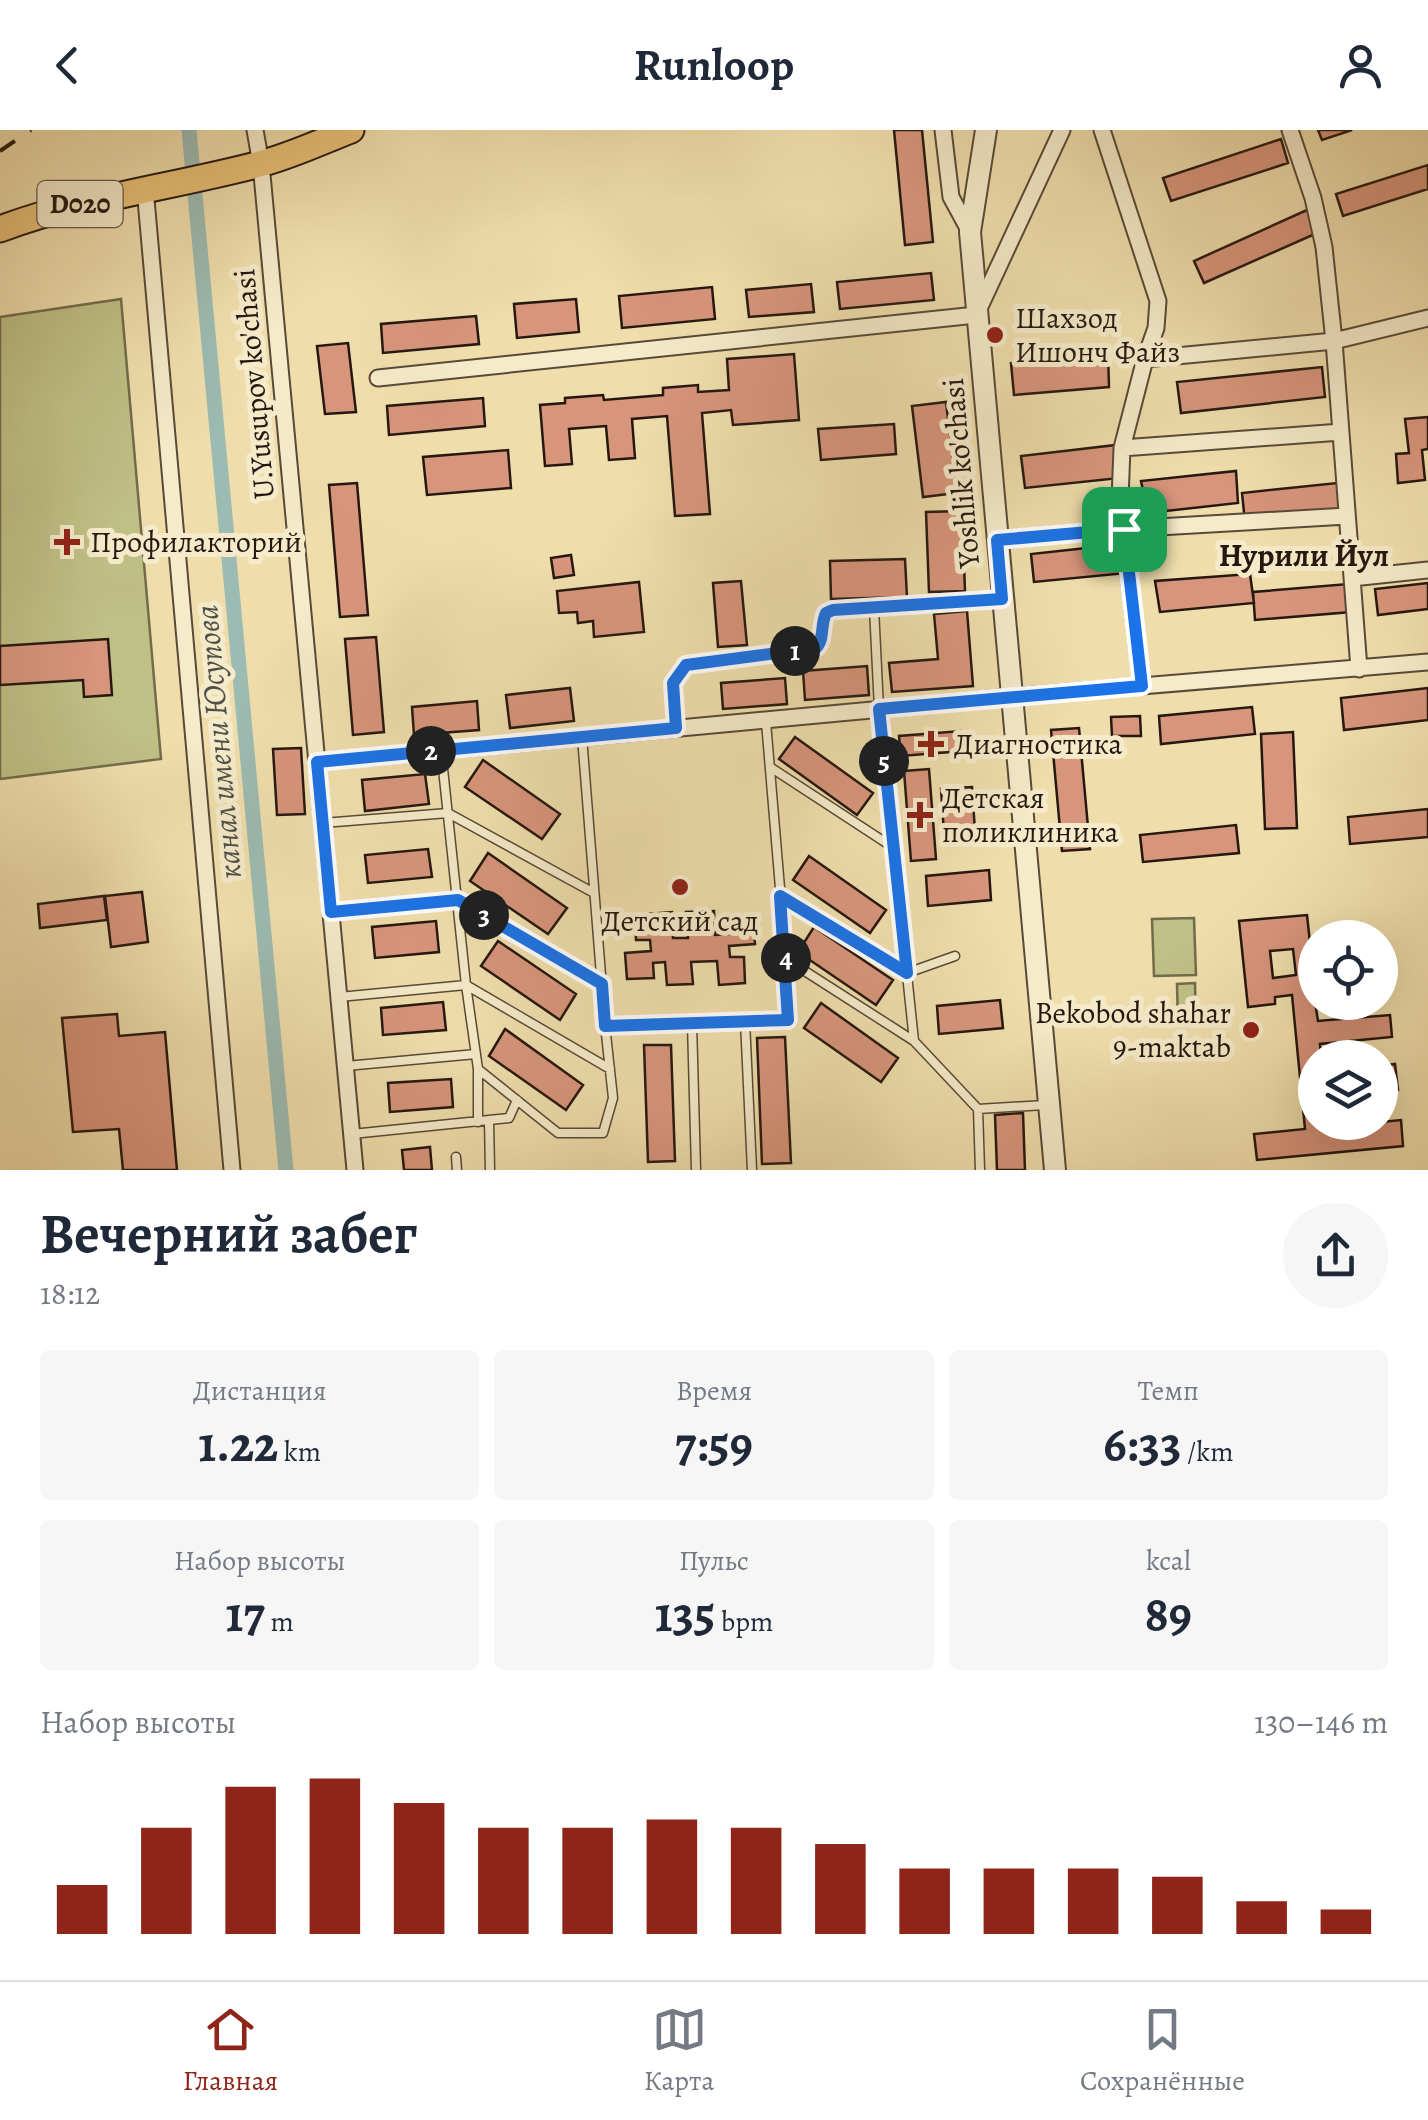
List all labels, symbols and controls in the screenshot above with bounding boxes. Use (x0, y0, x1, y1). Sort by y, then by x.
text: Runloop (634, 34, 794, 96)
icon: back (40, 38, 95, 93)
icon: person (1333, 38, 1388, 93)
road number: D020 (38, 181, 122, 227)
street label: U.Yusupov ko'chasi (224, 267, 284, 501)
place label: Шахзод Ишонч Файз (1015, 298, 1180, 372)
marker: Шахзод Ишонч Файз (984, 324, 1006, 346)
street label: Yoshlik ko'chasi (933, 376, 989, 571)
pin (1082, 487, 1167, 572)
icon: arrive (1097, 502, 1152, 557)
place label: Профилакторий (90, 522, 302, 562)
marker: Профилакторий (54, 529, 80, 555)
district label: Нурили Йул (1219, 533, 1389, 577)
water label: канал имени Юсупова (184, 603, 252, 881)
pin: 1 (770, 626, 820, 676)
text: 1 (790, 632, 800, 670)
place label: Диагностика (954, 724, 1123, 764)
pin: 2 (406, 726, 456, 776)
marker: Диагностика (918, 731, 944, 757)
text: 2 (424, 732, 438, 770)
pin: 5 (859, 736, 909, 786)
text: 5 (878, 742, 890, 780)
place label: Детская поликлиника (942, 778, 1119, 852)
marker: Детская поликлиника (907, 802, 933, 828)
marker: Детский сад (669, 876, 691, 898)
pin: 3 (459, 890, 509, 940)
text: 3 (478, 896, 490, 934)
place label: Детский сад (601, 901, 759, 941)
map controls (1298, 920, 1398, 1140)
button: locate (1298, 920, 1398, 1020)
pin: 4 (761, 933, 811, 983)
text: 4 (779, 939, 793, 977)
place label: Bekobod shahar 9-maktab (1035, 993, 1231, 1067)
marker: Bekobod shahar 9-maktab (1240, 1019, 1262, 1041)
button: layers (1298, 1040, 1398, 1140)
text: Вечерний забег (40, 1196, 418, 1271)
button: share (1283, 1203, 1388, 1308)
text: 18:12 (40, 1271, 100, 1315)
text: Дистанция (193, 1372, 326, 1410)
text: Время (676, 1372, 752, 1410)
text: Темп (1138, 1372, 1199, 1410)
text: 1.22 (198, 1410, 278, 1478)
text: 7:59 (675, 1410, 753, 1478)
text: 6:33 (1103, 1410, 1181, 1478)
text: km (278, 1433, 321, 1471)
text: /km (1181, 1433, 1233, 1471)
text: Набор высоты (174, 1542, 345, 1580)
text: Пульс (679, 1542, 749, 1580)
text: kcal (1146, 1542, 1191, 1580)
text: 17 (226, 1580, 265, 1648)
text: 135 (655, 1580, 715, 1648)
text: 89 (1145, 1580, 1192, 1648)
text: m (265, 1603, 294, 1641)
text: bpm (715, 1603, 773, 1641)
text: Набор высоты (40, 1700, 236, 1744)
text: 130–146 m (1254, 1700, 1388, 1744)
tab: Главная (183, 2002, 278, 2100)
tab: Карта (644, 2002, 714, 2100)
tab: Сохранённые (1080, 2002, 1245, 2100)

